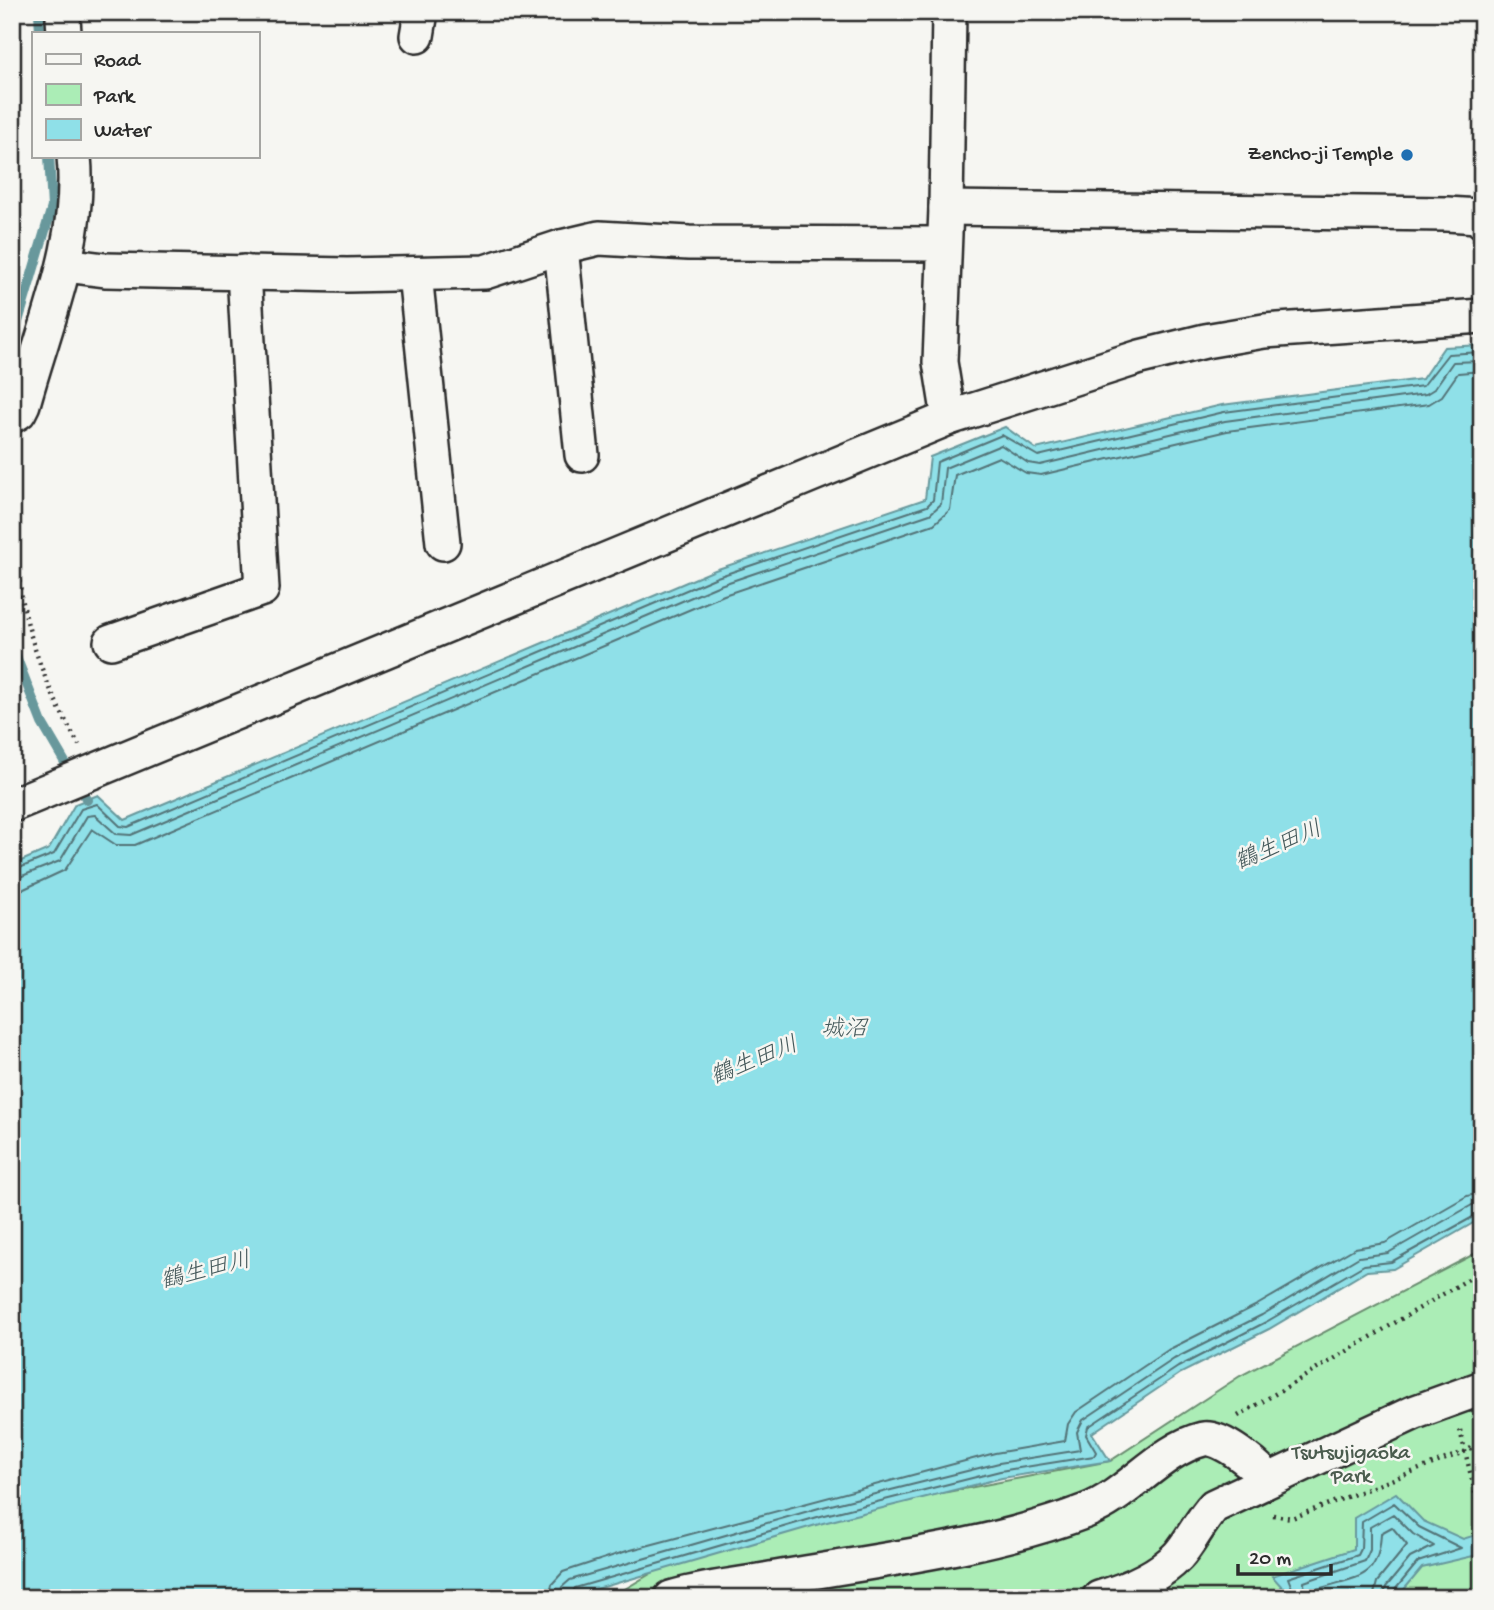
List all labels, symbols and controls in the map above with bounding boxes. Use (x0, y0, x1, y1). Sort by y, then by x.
legend (32, 32, 259, 158)
text: Road (94, 50, 142, 75)
text: Park (93, 86, 137, 111)
text: Water (94, 120, 152, 145)
place label: Zencho-ji Temple (1247, 143, 1394, 168)
marker: Zencho-ji Temple (1399, 147, 1415, 163)
water label: 鶴生田川 (1231, 816, 1327, 877)
water label: 城沼 (821, 1016, 869, 1044)
water label: 鶴生田川 (707, 1031, 803, 1092)
water label: 鶴生田川 (158, 1247, 254, 1296)
park label: Tsutsujigaoka Park (1291, 1442, 1411, 1491)
scale bar (1238, 1533, 1331, 1577)
text: 20 m (1249, 1548, 1291, 1573)

